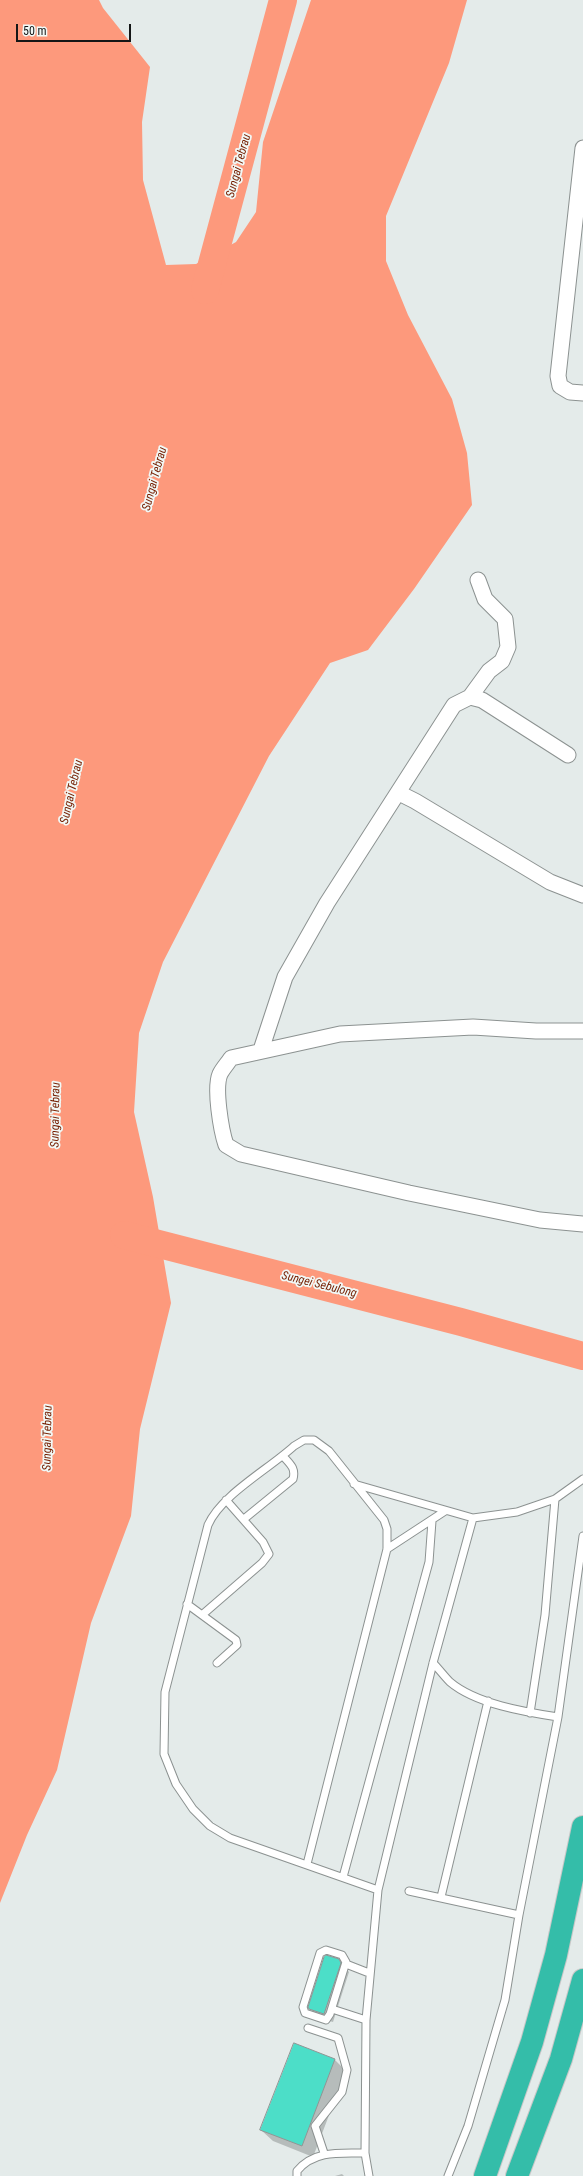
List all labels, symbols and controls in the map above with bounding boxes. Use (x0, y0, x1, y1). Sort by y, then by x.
scale bar (18, 16, 133, 42)
text: 50 m (23, 24, 47, 38)
water label: Sungai Tebrau (224, 133, 254, 199)
water label: Sungai Tebrau (140, 446, 170, 512)
water label: Sungai Tebrau (58, 759, 86, 825)
water label: Sungai Tebrau (48, 1082, 64, 1148)
water label: Sungei Sebulong (280, 1269, 358, 1301)
water label: Sungai Tebrau (40, 1405, 56, 1471)

